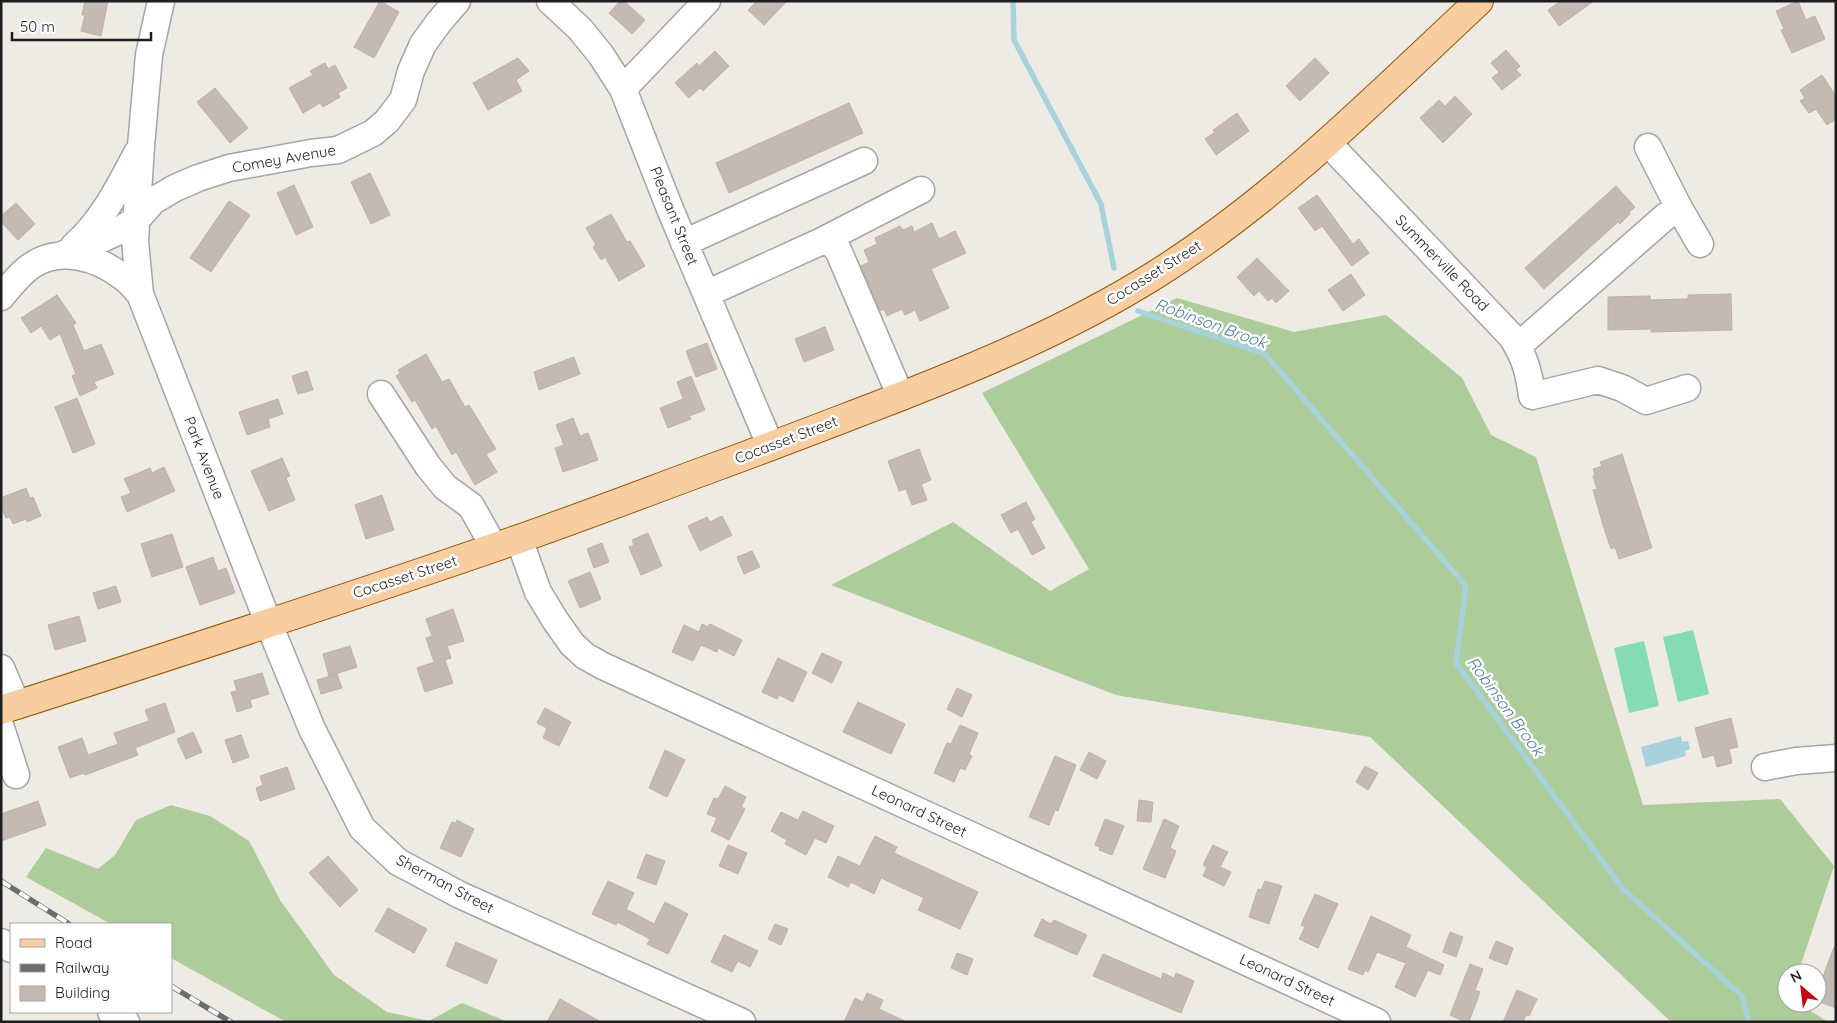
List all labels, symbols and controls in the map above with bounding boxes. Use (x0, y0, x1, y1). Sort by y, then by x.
scale bar (12, 10, 151, 42)
text: 50 m (20, 17, 55, 36)
street label: Comey Avenue (231, 140, 337, 177)
street label: Pleasant Street (646, 164, 703, 268)
street label: Summerville Road (1391, 210, 1493, 315)
street label: Cocasset Street (1103, 236, 1205, 309)
water label: Robinson Brook (1152, 293, 1271, 353)
street label: Cocasset Street (732, 411, 840, 468)
street label: Park Avenue (180, 414, 229, 502)
street label: Cocasset Street (350, 551, 459, 602)
water label: Robinson Brook (1463, 653, 1549, 761)
street label: Leonard Street (869, 780, 970, 841)
street label: Sherman Street (393, 850, 497, 917)
legend (10, 923, 172, 1013)
text: Road (55, 933, 92, 952)
street label: Leonard Street (1237, 949, 1338, 1010)
text: Railway (55, 958, 110, 977)
north arrow (1777, 963, 1827, 1013)
text: N (1787, 966, 1805, 987)
text: Building (55, 983, 110, 1002)

